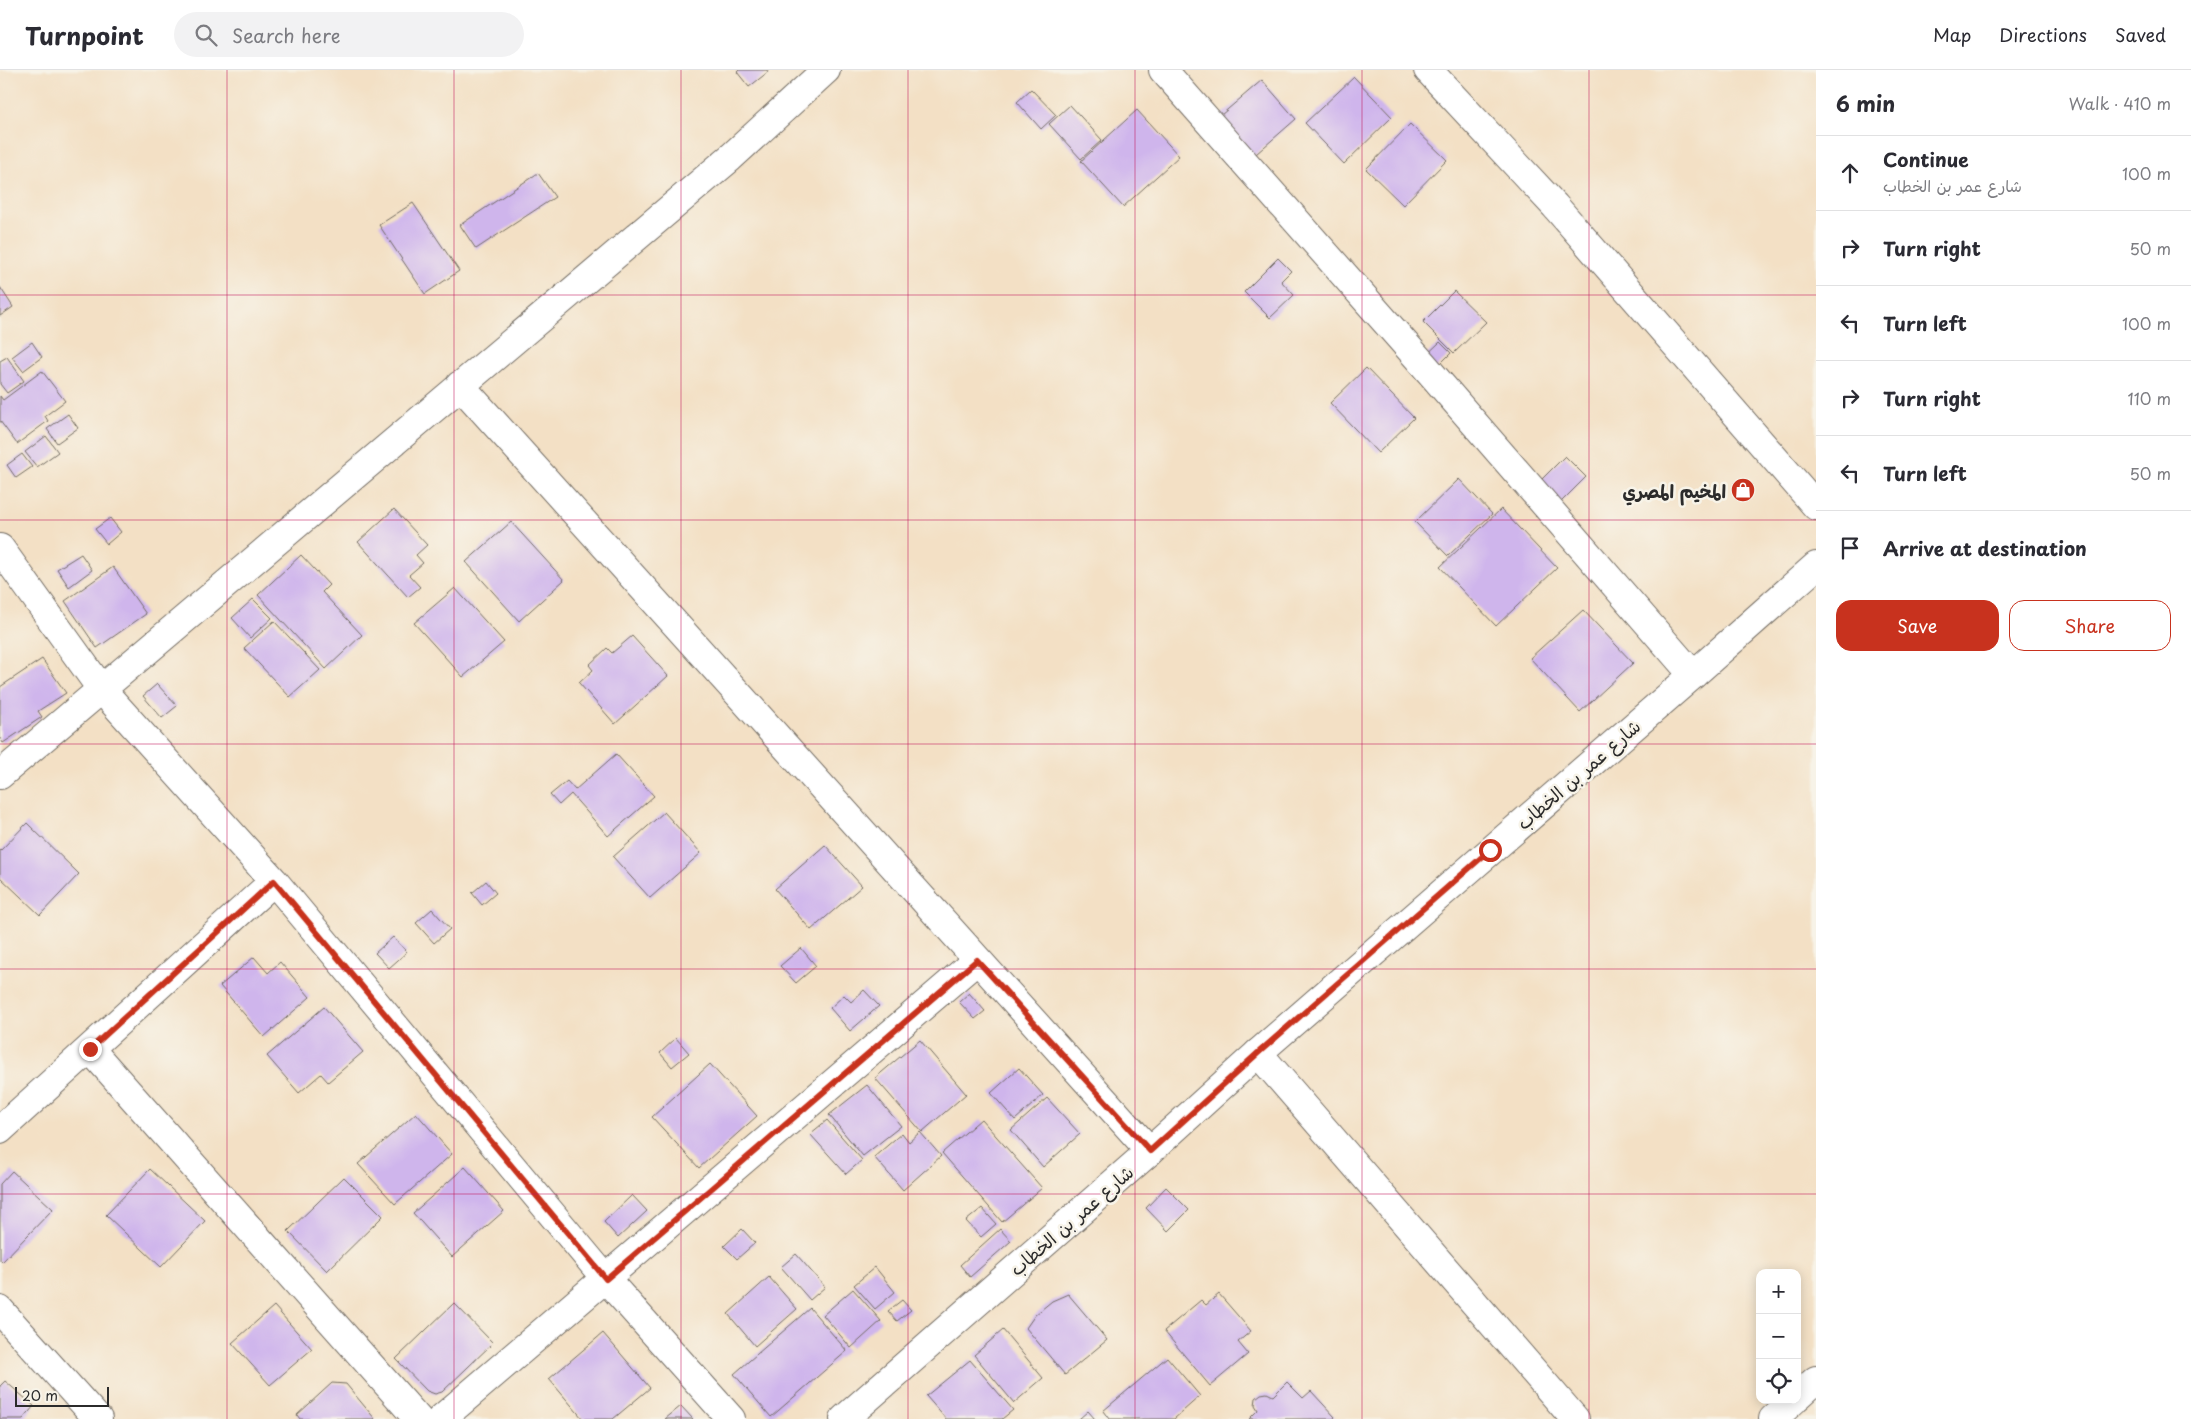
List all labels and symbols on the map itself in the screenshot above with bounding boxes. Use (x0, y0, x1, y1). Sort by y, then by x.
place label: المخيم المصري (1623, 477, 1726, 506)
shop icon: المخيم المصري (1730, 477, 1756, 503)
street label: شارع عمر بن الخطاب (1510, 713, 1646, 835)
route start (1479, 839, 1502, 862)
route end (79, 1038, 102, 1061)
street label: شارع عمر بن الخطاب (1003, 1159, 1139, 1281)
scale bar (15, 1384, 109, 1407)

